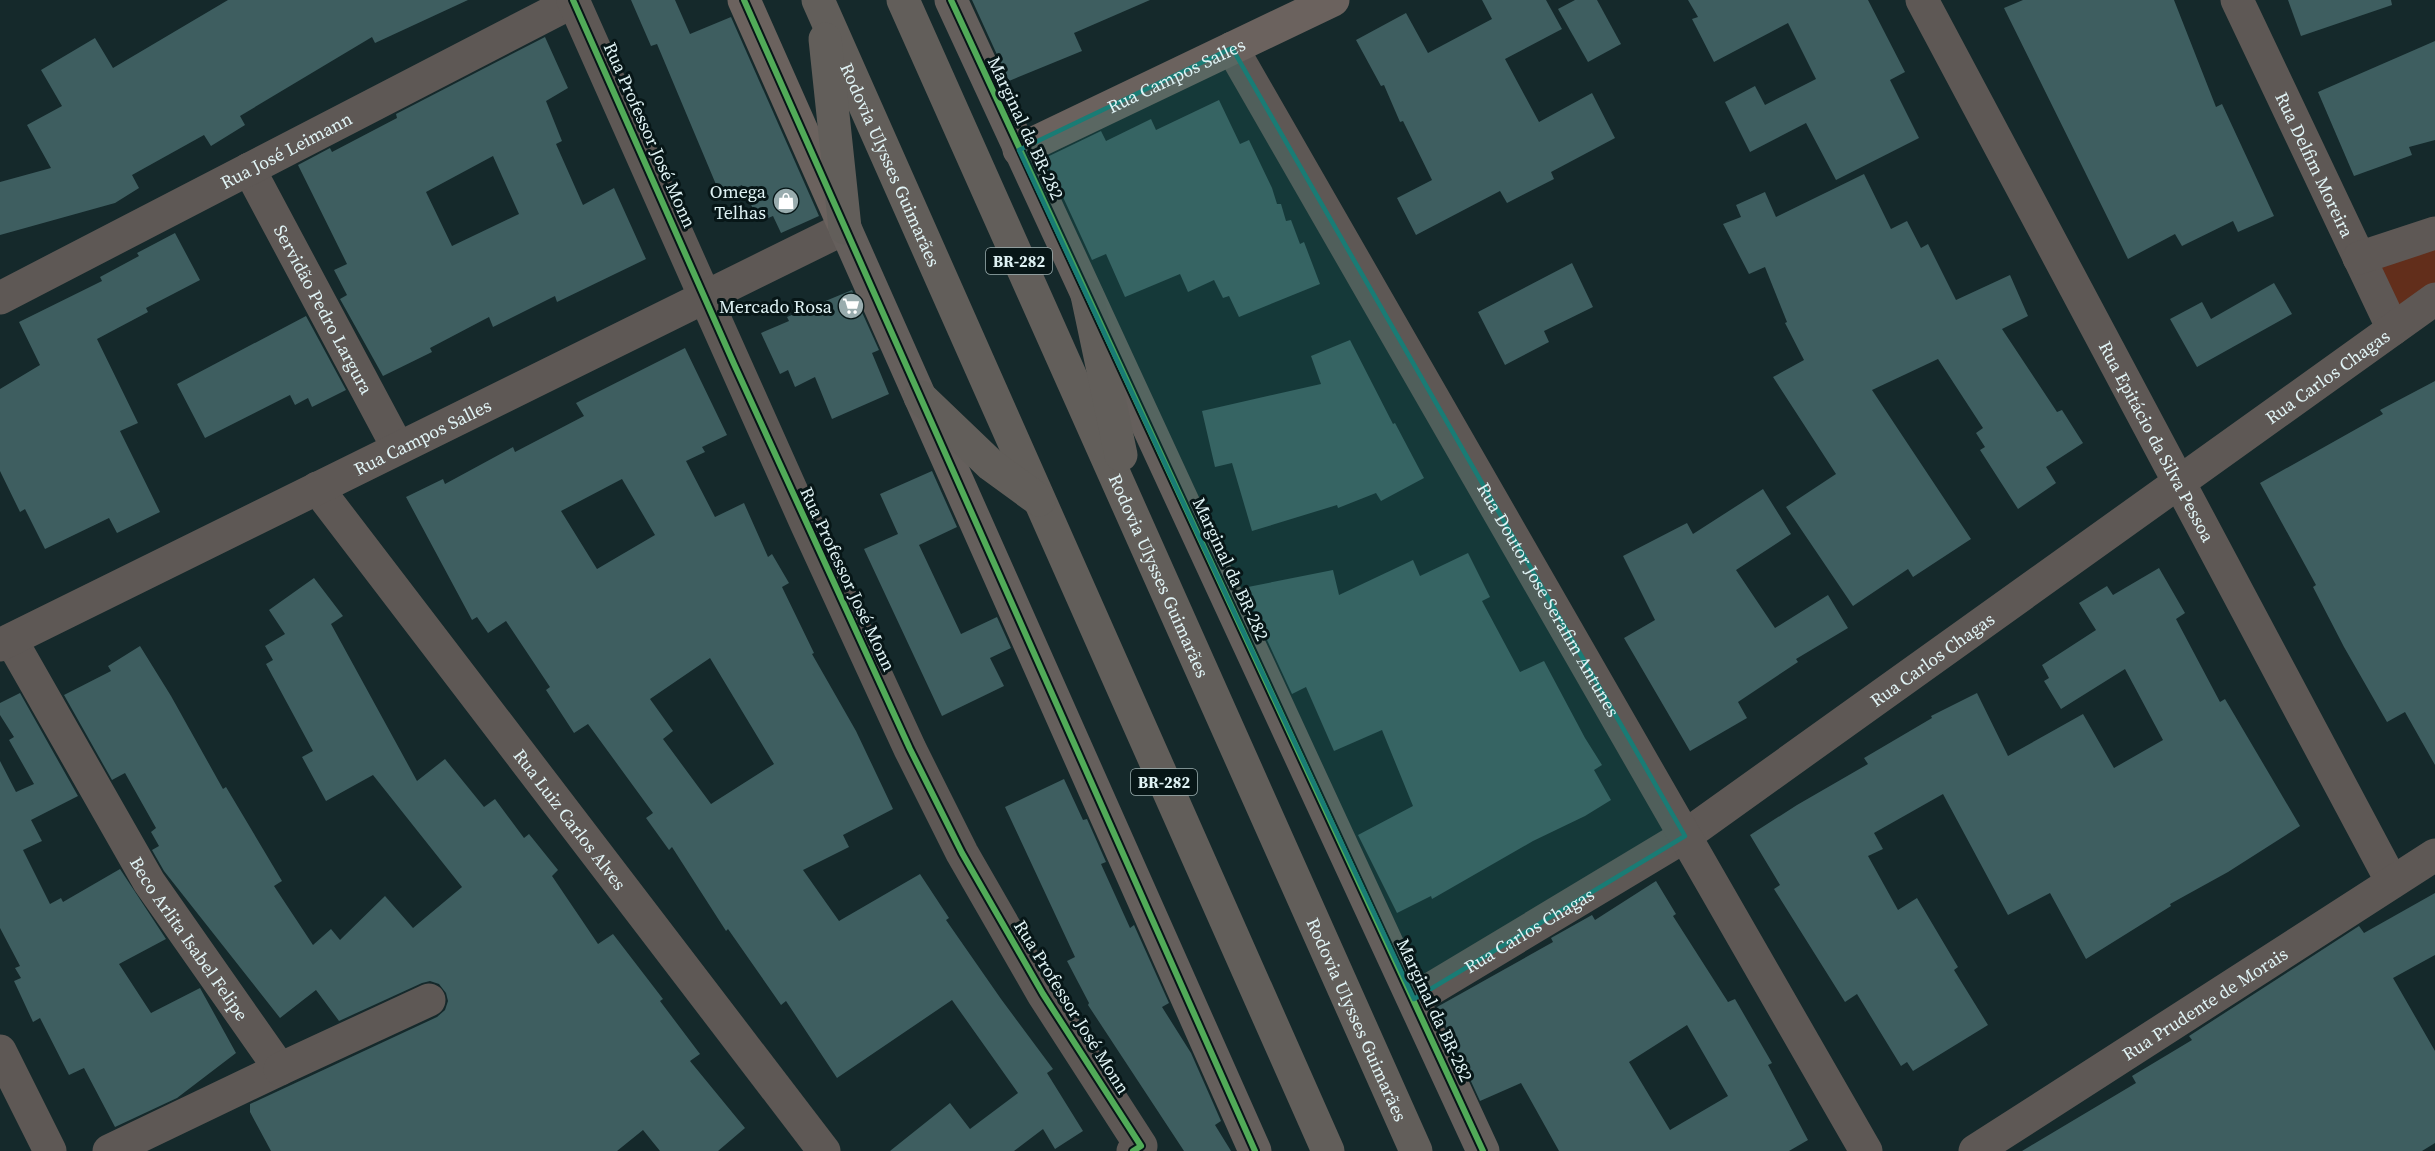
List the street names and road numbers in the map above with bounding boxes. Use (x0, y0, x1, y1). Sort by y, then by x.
street label: Rua Campos Salles (1103, 31, 1249, 119)
street label: Rua Professor José Monn (598, 38, 702, 232)
street label: Marginal da BR-282 (982, 52, 1070, 204)
street label: Rodovia Ulysses Guimarães (835, 59, 947, 271)
street label: Rua Delfim Moreira (2270, 88, 2361, 242)
street label: Rua José Leimann (216, 105, 356, 195)
street label: Servidão Pedro Largura (268, 220, 380, 399)
road number: BR-282 (986, 248, 1052, 274)
street label: Rua Carlos Chagas (2260, 323, 2395, 429)
street label: Rua Epitácio da Silva Pessoa (2093, 336, 2221, 547)
street label: Rua Campos Salles (349, 392, 495, 481)
street label: Rodovia Ulysses Guimarães (1103, 470, 1216, 681)
street label: Rua Doutor José Serafim Antunes (1472, 477, 1626, 721)
street label: Rua Professor José Monn (794, 483, 902, 675)
street label: Marginal da BR-282 (1187, 493, 1275, 645)
street label: Rua Carlos Chagas (1865, 606, 1999, 712)
street label: Rua Luiz Carlos Alves (508, 743, 633, 895)
road number: BR-282 (1131, 769, 1197, 795)
street label: Beco Arlita Isabel Felipe (124, 852, 255, 1025)
street label: Rua Carlos Chagas (1459, 881, 1599, 979)
street label: Rodovia Ulysses Guimarães (1301, 914, 1414, 1125)
street label: Rua Professor José Monn (1008, 915, 1136, 1099)
street label: Marginal da BR-282 (1391, 934, 1479, 1086)
street label: Rua Prudente de Morais (2117, 941, 2292, 1066)

